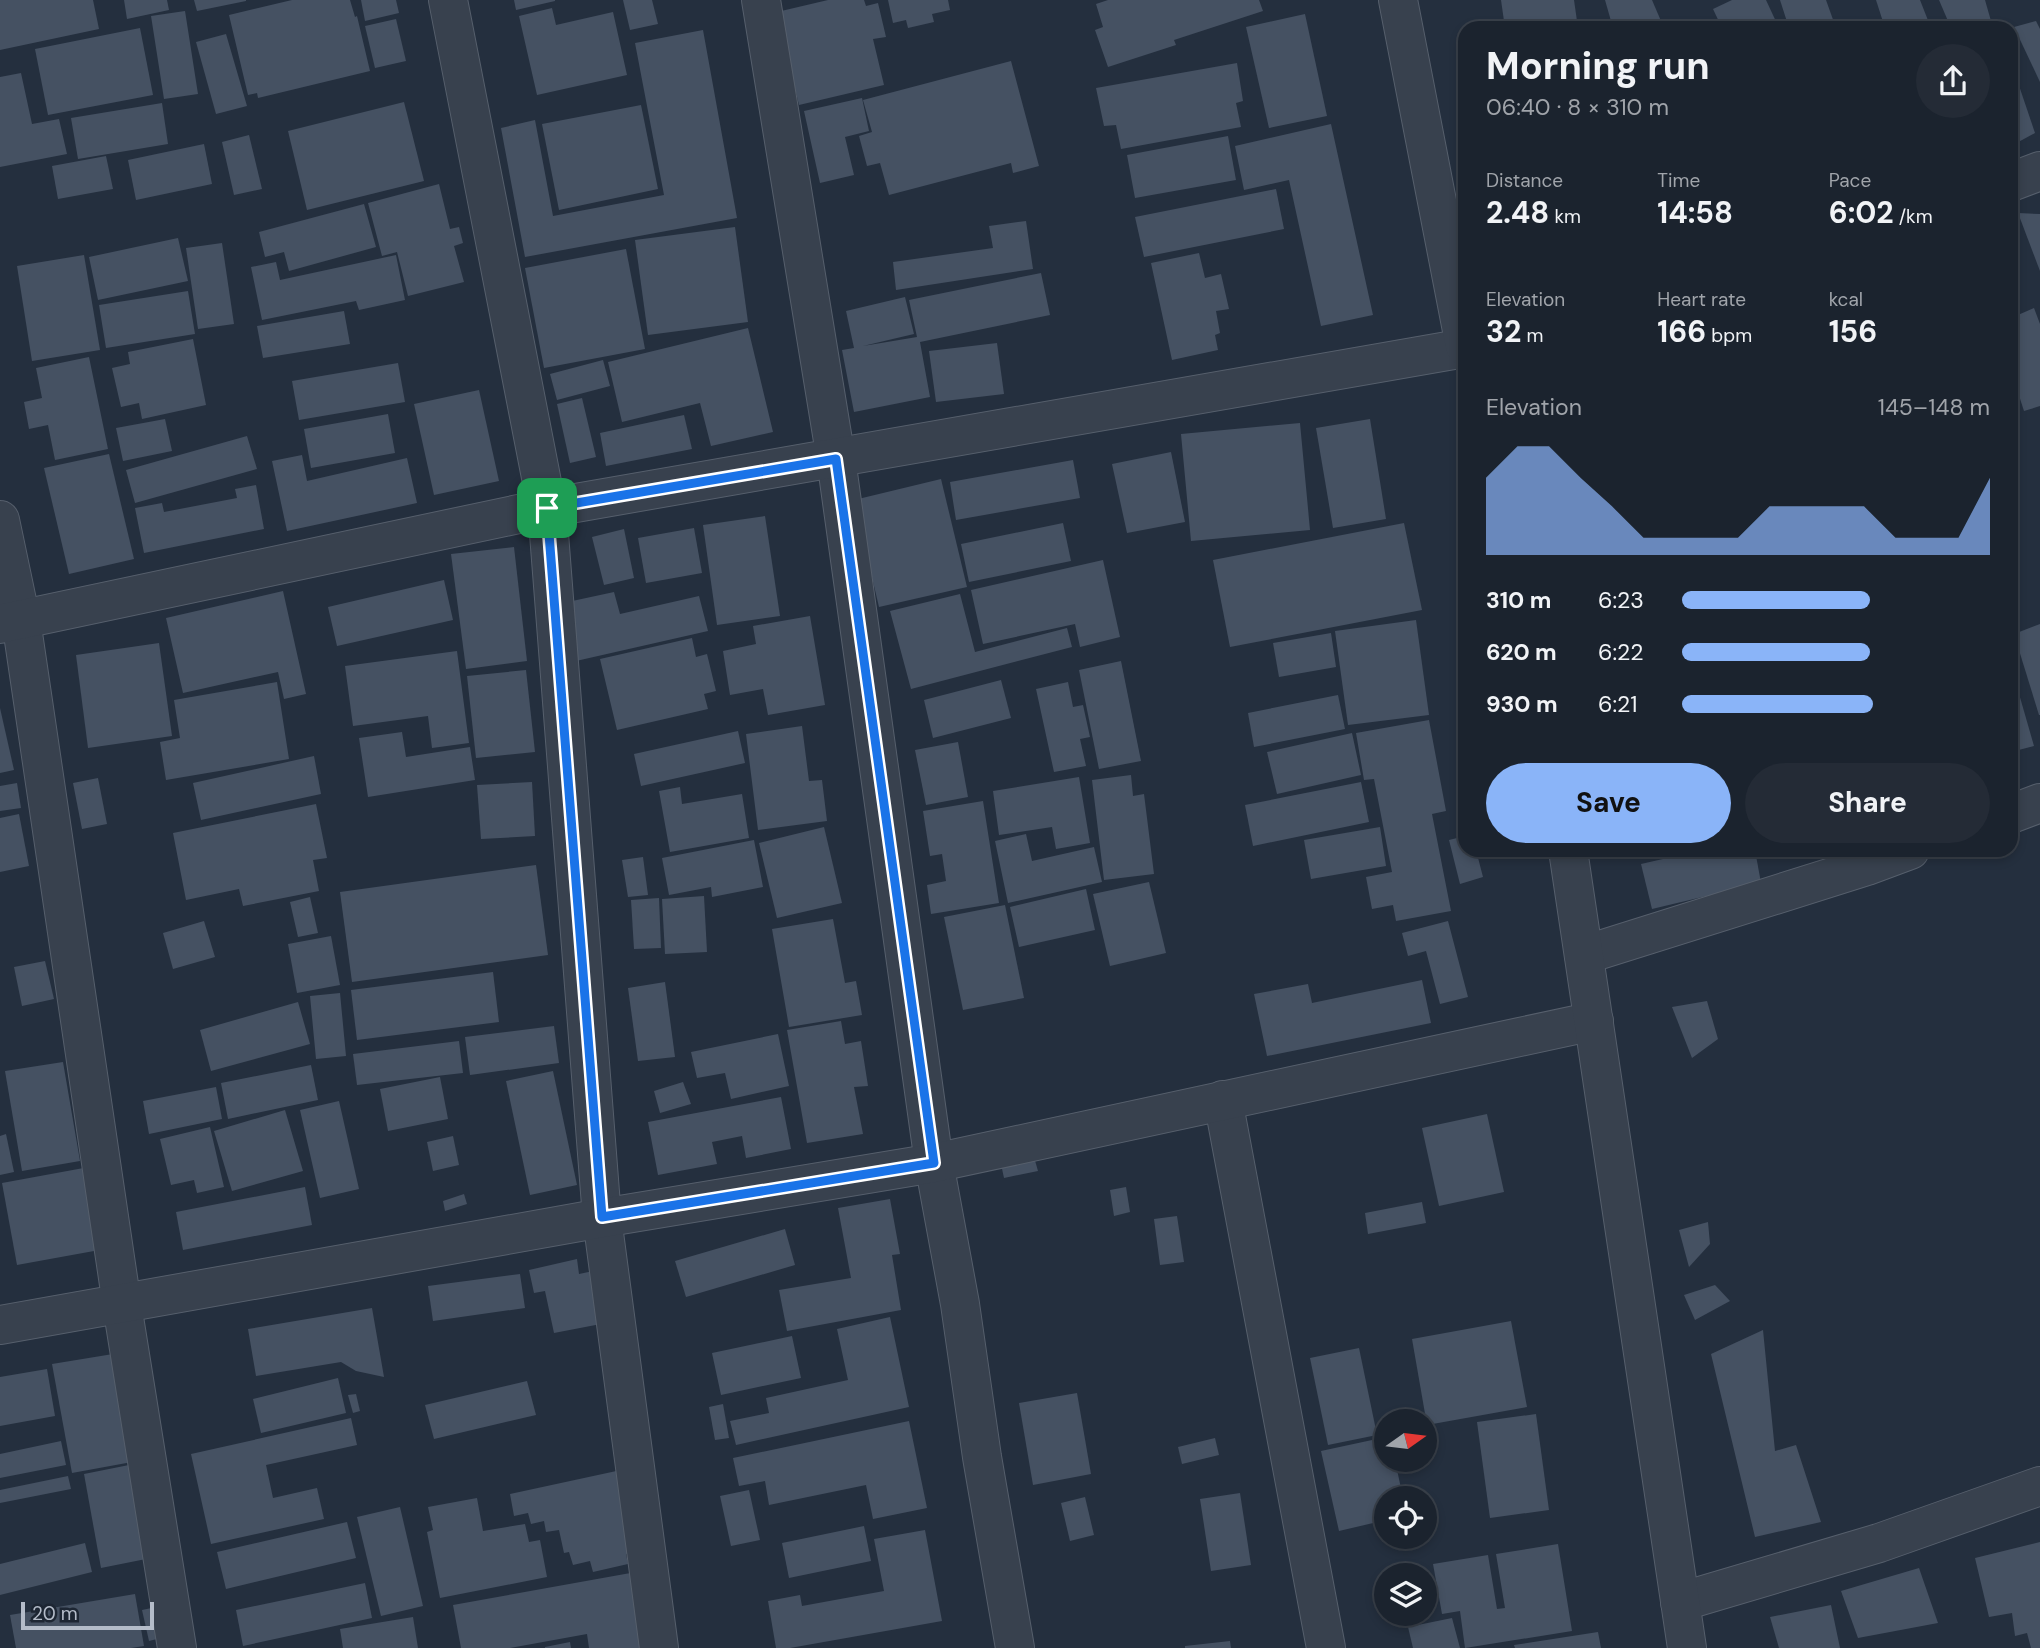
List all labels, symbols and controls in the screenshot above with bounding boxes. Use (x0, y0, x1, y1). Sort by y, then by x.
text: Morning run (1486, 41, 1710, 91)
button: share (1916, 44, 1990, 118)
text: 06:40 · 8 × 310 m (1486, 92, 1669, 122)
text: Distance (1486, 168, 1563, 193)
text: Time (1657, 168, 1700, 193)
text: Pace (1829, 168, 1871, 193)
text: 2.48 (1486, 193, 1549, 232)
text: 14:58 (1657, 193, 1733, 232)
text: 6:02 (1829, 193, 1894, 232)
text: km (1549, 204, 1581, 229)
text: /km (1894, 204, 1933, 229)
text: Elevation (1486, 287, 1565, 312)
text: Heart rate (1657, 287, 1746, 312)
text: kcal (1829, 287, 1863, 312)
text: 32 (1486, 312, 1521, 351)
text: 166 (1657, 312, 1706, 351)
text: 156 (1829, 312, 1877, 351)
text: m (1521, 323, 1543, 348)
text: bpm (1706, 323, 1752, 348)
text: Elevation (1486, 392, 1582, 422)
text: 145–148 m (1878, 392, 1990, 422)
pin (517, 478, 577, 538)
icon: arrive (528, 489, 566, 527)
text: 310 m (1486, 585, 1551, 615)
text: 6:23 (1598, 585, 1644, 615)
text: 620 m (1486, 637, 1557, 667)
text: 6:22 (1598, 637, 1644, 667)
text: 930 m (1486, 689, 1558, 719)
text: 6:21 (1598, 689, 1638, 719)
button: Save (1486, 763, 1731, 843)
button: Share (1745, 763, 1990, 843)
north arrow (1374, 1409, 1437, 1472)
map controls (1374, 1409, 1437, 1626)
button: locate (1374, 1486, 1437, 1549)
button: layers (1374, 1563, 1437, 1626)
scale bar (21, 1599, 154, 1631)
text: 20 m (32, 1601, 78, 1626)

